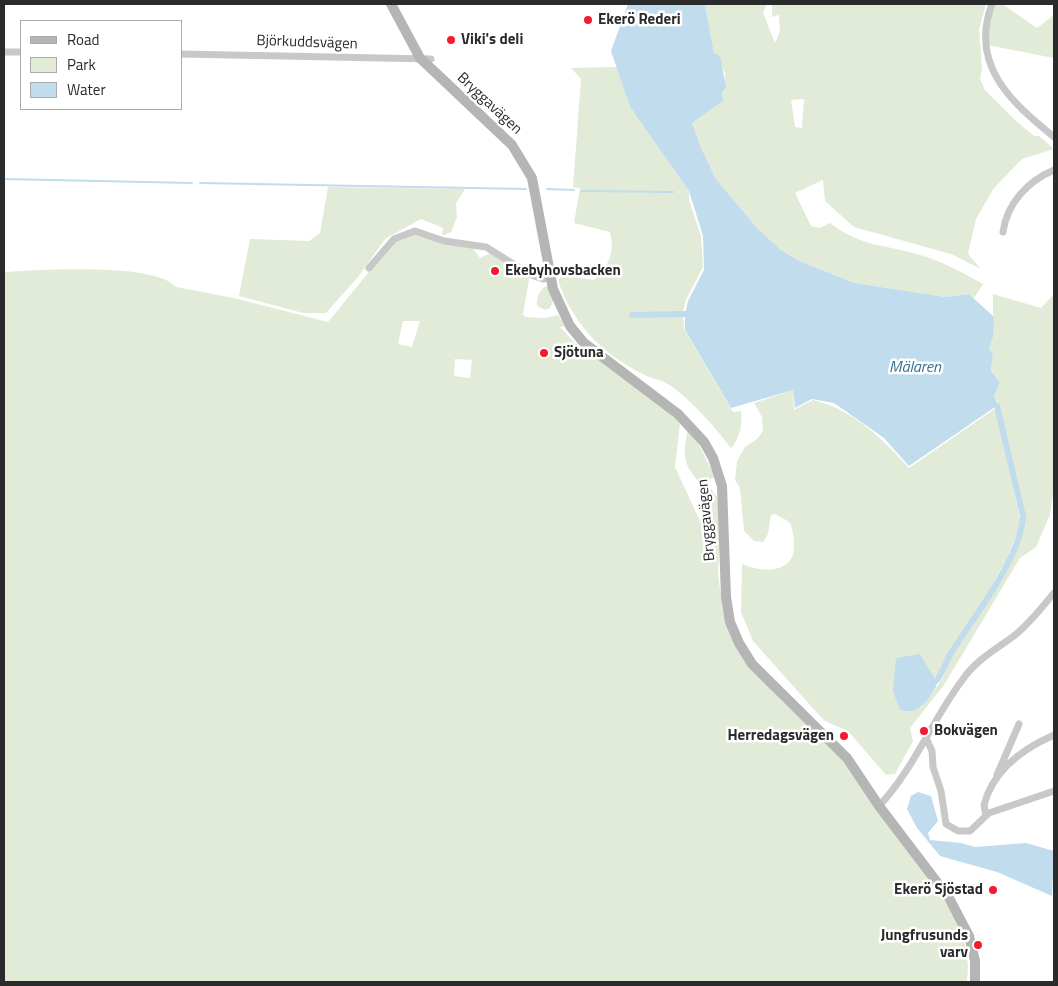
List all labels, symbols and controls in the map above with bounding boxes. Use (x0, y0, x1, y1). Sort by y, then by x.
place label: Ekerö Rederi (598, 11, 681, 29)
marker: Ekerö Rederi (582, 14, 594, 26)
legend (20, 20, 182, 110)
text: Road (67, 28, 99, 51)
place label: Viki's deli (461, 31, 523, 49)
street label: Björkuddsvägen (256, 32, 358, 54)
marker: Viki's deli (445, 34, 457, 46)
text: Park (67, 53, 96, 76)
street label: Bryggavägen (453, 69, 525, 139)
text: Water (67, 78, 106, 101)
place label: Ekebyhovsbacken (505, 262, 621, 280)
marker: Ekebyhovsbacken (489, 265, 501, 277)
place label: Sjötuna (554, 344, 604, 362)
marker: Sjötuna (538, 347, 550, 359)
water label: Mälaren (889, 358, 941, 378)
street label: Bryggavägen (694, 478, 720, 562)
place label: Bokvägen (934, 722, 998, 740)
marker: Bokvägen (918, 725, 930, 737)
place label: Herredagsvägen (728, 727, 834, 745)
marker: Herredagsvägen (838, 730, 850, 742)
place label: Ekerö Sjöstad (894, 881, 983, 899)
marker: Ekerö Sjöstad (987, 884, 999, 896)
place label: Jungfrusunds varv (881, 927, 968, 962)
marker: Jungfrusunds varv (972, 939, 984, 951)

